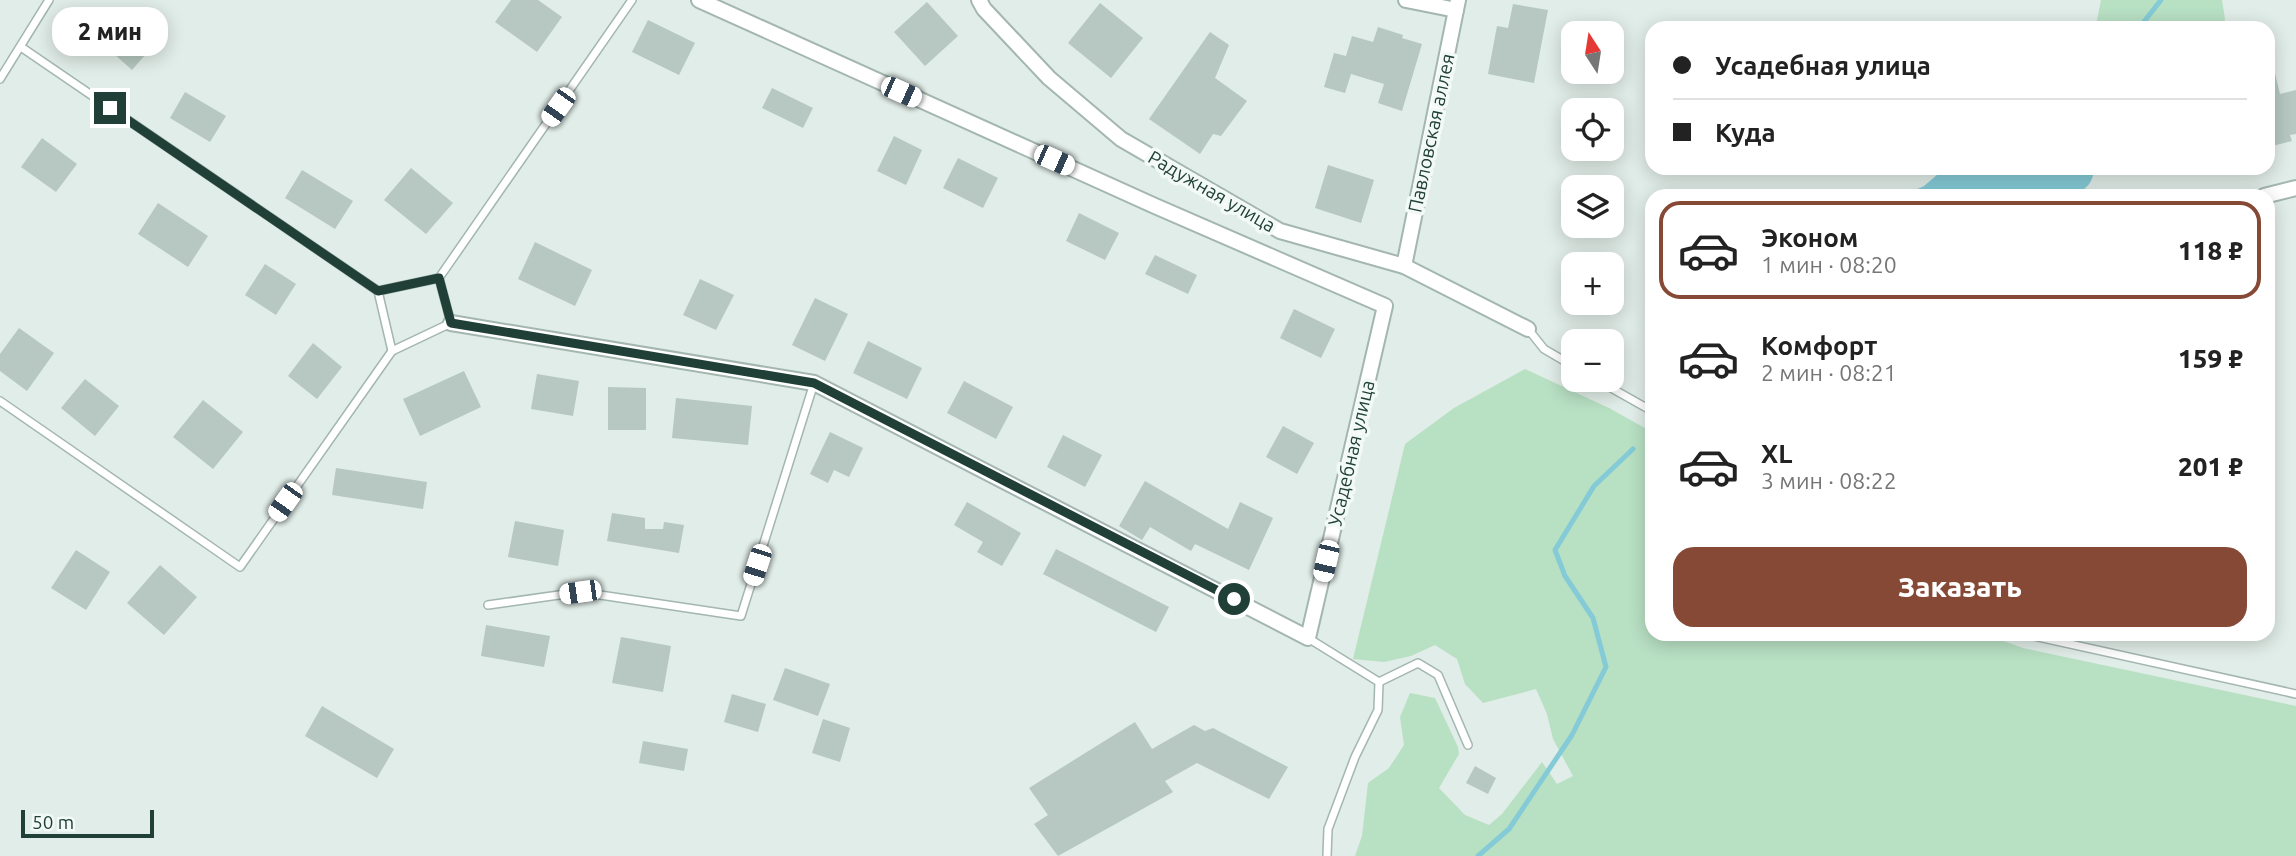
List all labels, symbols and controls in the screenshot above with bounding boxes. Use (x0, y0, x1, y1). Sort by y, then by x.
callout: 2 мин (52, 7, 168, 56)
text: 2 мин (78, 19, 142, 44)
north arrow (1561, 21, 1624, 84)
map controls (1561, 21, 1624, 392)
text: Усадебная улица (1715, 51, 1931, 80)
street label: Павловская аллея (1403, 52, 1459, 214)
car (878, 74, 925, 110)
car (538, 84, 579, 130)
route end (94, 92, 126, 124)
button: locate (1561, 98, 1624, 161)
text: Куда (1715, 118, 1776, 147)
car (1031, 142, 1078, 178)
street label: Радужная улица (1144, 146, 1280, 236)
button: layers (1561, 175, 1624, 238)
icon: car (1677, 219, 1740, 282)
text: Эконом (1761, 223, 1858, 252)
text: 118 ₽ (2178, 236, 2243, 265)
button: + (1561, 252, 1624, 315)
text: 1 мин · 08:20 (1761, 252, 1897, 277)
icon: car (1677, 327, 1740, 390)
button: − (1561, 329, 1624, 392)
text: Комфорт (1761, 331, 1877, 360)
text: 159 ₽ (2178, 344, 2243, 373)
text: 2 мин · 08:21 (1761, 360, 1897, 385)
street label: Усадебная улица (1324, 378, 1378, 528)
icon: car (1677, 435, 1740, 498)
text: XL (1761, 439, 1792, 468)
text: 201 ₽ (2178, 452, 2243, 481)
text: 3 мин · 08:22 (1761, 468, 1897, 493)
car (265, 479, 306, 525)
car (1312, 538, 1341, 584)
car (741, 542, 774, 588)
button: Заказать (1673, 547, 2247, 627)
car (558, 579, 603, 605)
route start (1218, 583, 1250, 615)
scale bar (21, 807, 154, 839)
text: 50 m (32, 811, 74, 833)

